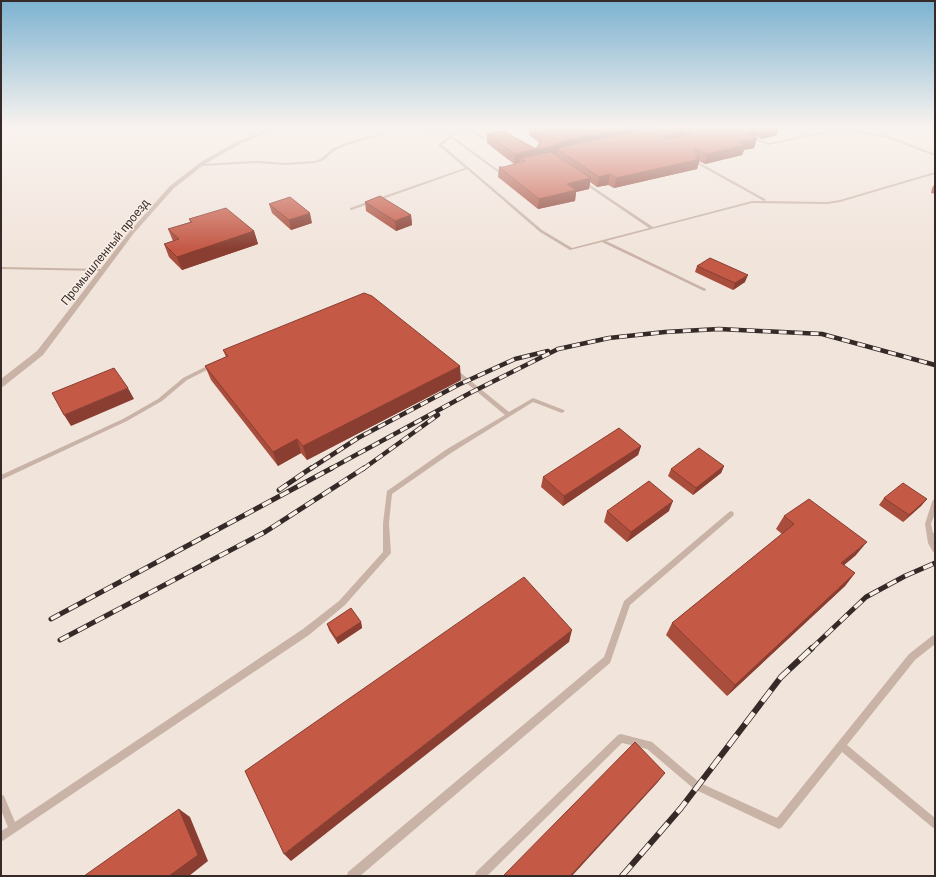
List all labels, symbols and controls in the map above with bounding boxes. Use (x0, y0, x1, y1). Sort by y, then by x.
street label: Промышленный проезд (57, 196, 153, 308)

